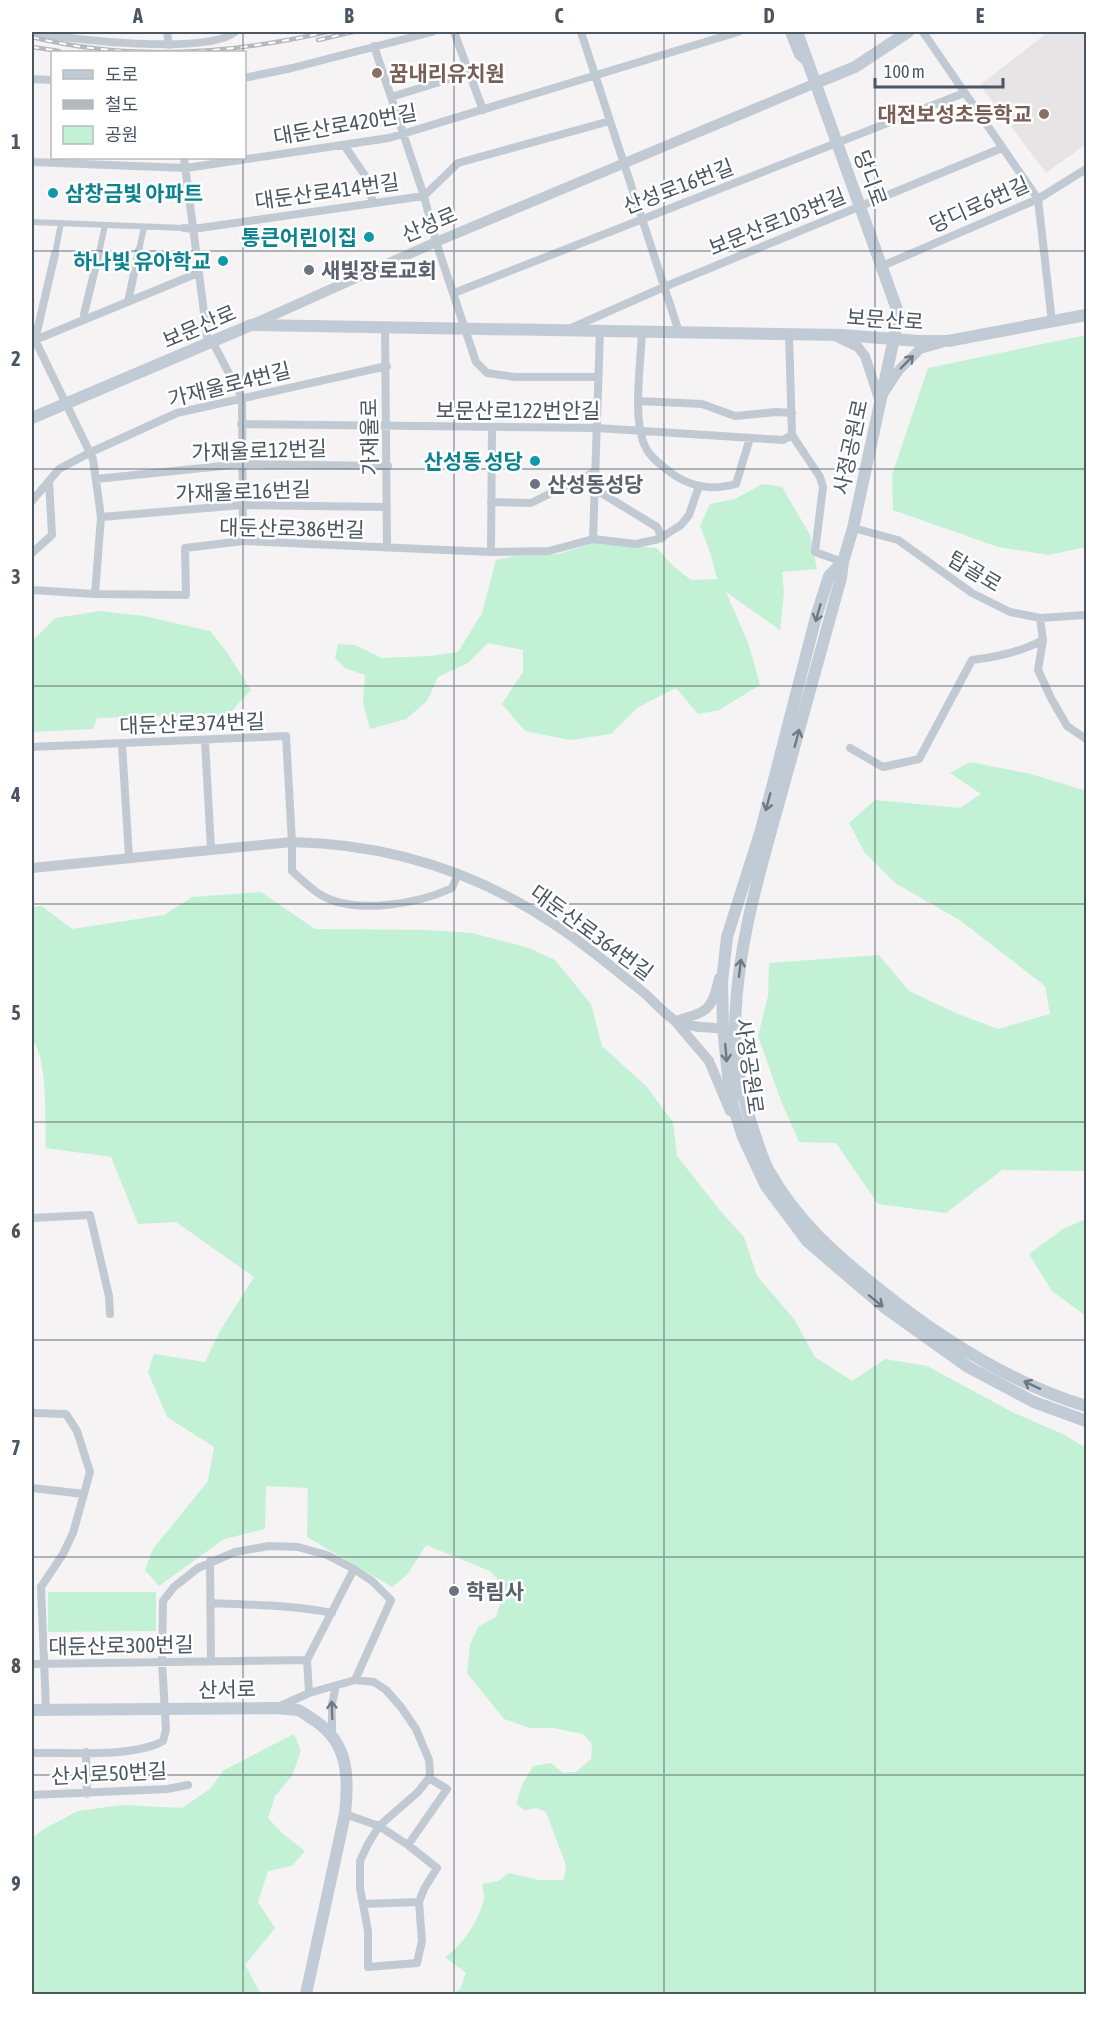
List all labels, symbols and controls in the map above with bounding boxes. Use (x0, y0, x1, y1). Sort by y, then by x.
text: A (132, 4, 143, 27)
text: B (344, 4, 354, 27)
text: C (555, 4, 564, 27)
text: D (763, 4, 775, 27)
text: E (976, 4, 985, 27)
legend (51, 51, 246, 159)
scale bar (875, 51, 1002, 89)
place label: 꿈내리유치원 (389, 61, 505, 85)
text: 100 m (884, 61, 925, 82)
text: 도로 (105, 64, 138, 85)
marker: 꿈내리유치원 (370, 66, 384, 80)
text: 철도 (105, 94, 138, 115)
street label: 대둔산로420번길 (271, 100, 419, 148)
place label: 대전보성초등학교 (877, 102, 1032, 126)
marker: 대전보성초등학교 (1037, 107, 1051, 121)
text: 공원 (105, 124, 138, 145)
text: 1 (11, 130, 21, 153)
street label: 당디로 (850, 147, 892, 209)
street label: 산성로16번길 (619, 154, 737, 218)
street label: 대둔산로414번길 (253, 169, 401, 213)
street label: 당디로6번길 (925, 171, 1033, 237)
place label: 삼창금빛 아파트 (65, 181, 203, 205)
street label: 보문산로103번길 (705, 183, 849, 259)
marker: 삼창금빛 아파트 (46, 186, 60, 200)
street label: 산성로 (398, 202, 460, 246)
place label: 통큰어린이집 (241, 225, 357, 249)
marker: 통큰어린이집 (362, 230, 376, 244)
place label: 하나빛 유아학교 (73, 249, 211, 273)
marker: 하나빛 유아학교 (216, 254, 230, 268)
place label: 새빛장로교회 (321, 258, 437, 282)
marker: 새빛장로교회 (302, 263, 316, 277)
street label: 보문산로 (159, 300, 239, 352)
street label: 보문산로 (846, 304, 924, 334)
text: 2 (11, 347, 21, 370)
one-way arrow (900, 354, 915, 369)
street label: 가재울로4번길 (165, 357, 293, 411)
street label: 사정공원로 (828, 397, 872, 497)
street label: 가재울로 (356, 398, 382, 476)
street label: 보문산로122번안길 (436, 398, 600, 422)
street label: 가재울로12번길 (191, 436, 327, 464)
place label: 산성동 성당 (424, 449, 523, 473)
marker: 산성동 성당 (528, 454, 542, 468)
place label: 산성동성당 (547, 472, 644, 496)
street label: 가재울로16번길 (175, 477, 311, 505)
marker: 산성동성당 (528, 477, 542, 491)
street label: 대둔산로386번길 (219, 515, 365, 541)
street label: 탑골로 (944, 546, 1006, 596)
text: 3 (11, 565, 21, 588)
one-way arrow (811, 603, 823, 622)
street label: 대둔산로374번길 (119, 708, 265, 738)
one-way arrow (792, 729, 803, 748)
text: 4 (10, 783, 21, 806)
one-way arrow (762, 792, 774, 811)
street label: 대둔산로364번길 (526, 880, 658, 984)
one-way arrow (735, 959, 746, 979)
text: 5 (11, 1001, 21, 1024)
street label: 사정공원로 (731, 1016, 769, 1116)
one-way arrow (721, 1043, 732, 1063)
text: 6 (11, 1219, 21, 1242)
one-way arrow (868, 1294, 884, 1307)
one-way arrow (1024, 1379, 1042, 1391)
text: 7 (11, 1436, 21, 1459)
place label: 학림사 (466, 1579, 524, 1603)
marker: 학림사 (447, 1584, 461, 1598)
street label: 대둔산로300번길 (48, 1632, 194, 1658)
text: 8 (11, 1654, 21, 1677)
street label: 산서로 (198, 1676, 256, 1702)
one-way arrow (327, 1701, 338, 1721)
street label: 산서로50번길 (50, 1758, 168, 1788)
text: 9 (11, 1872, 21, 1895)

